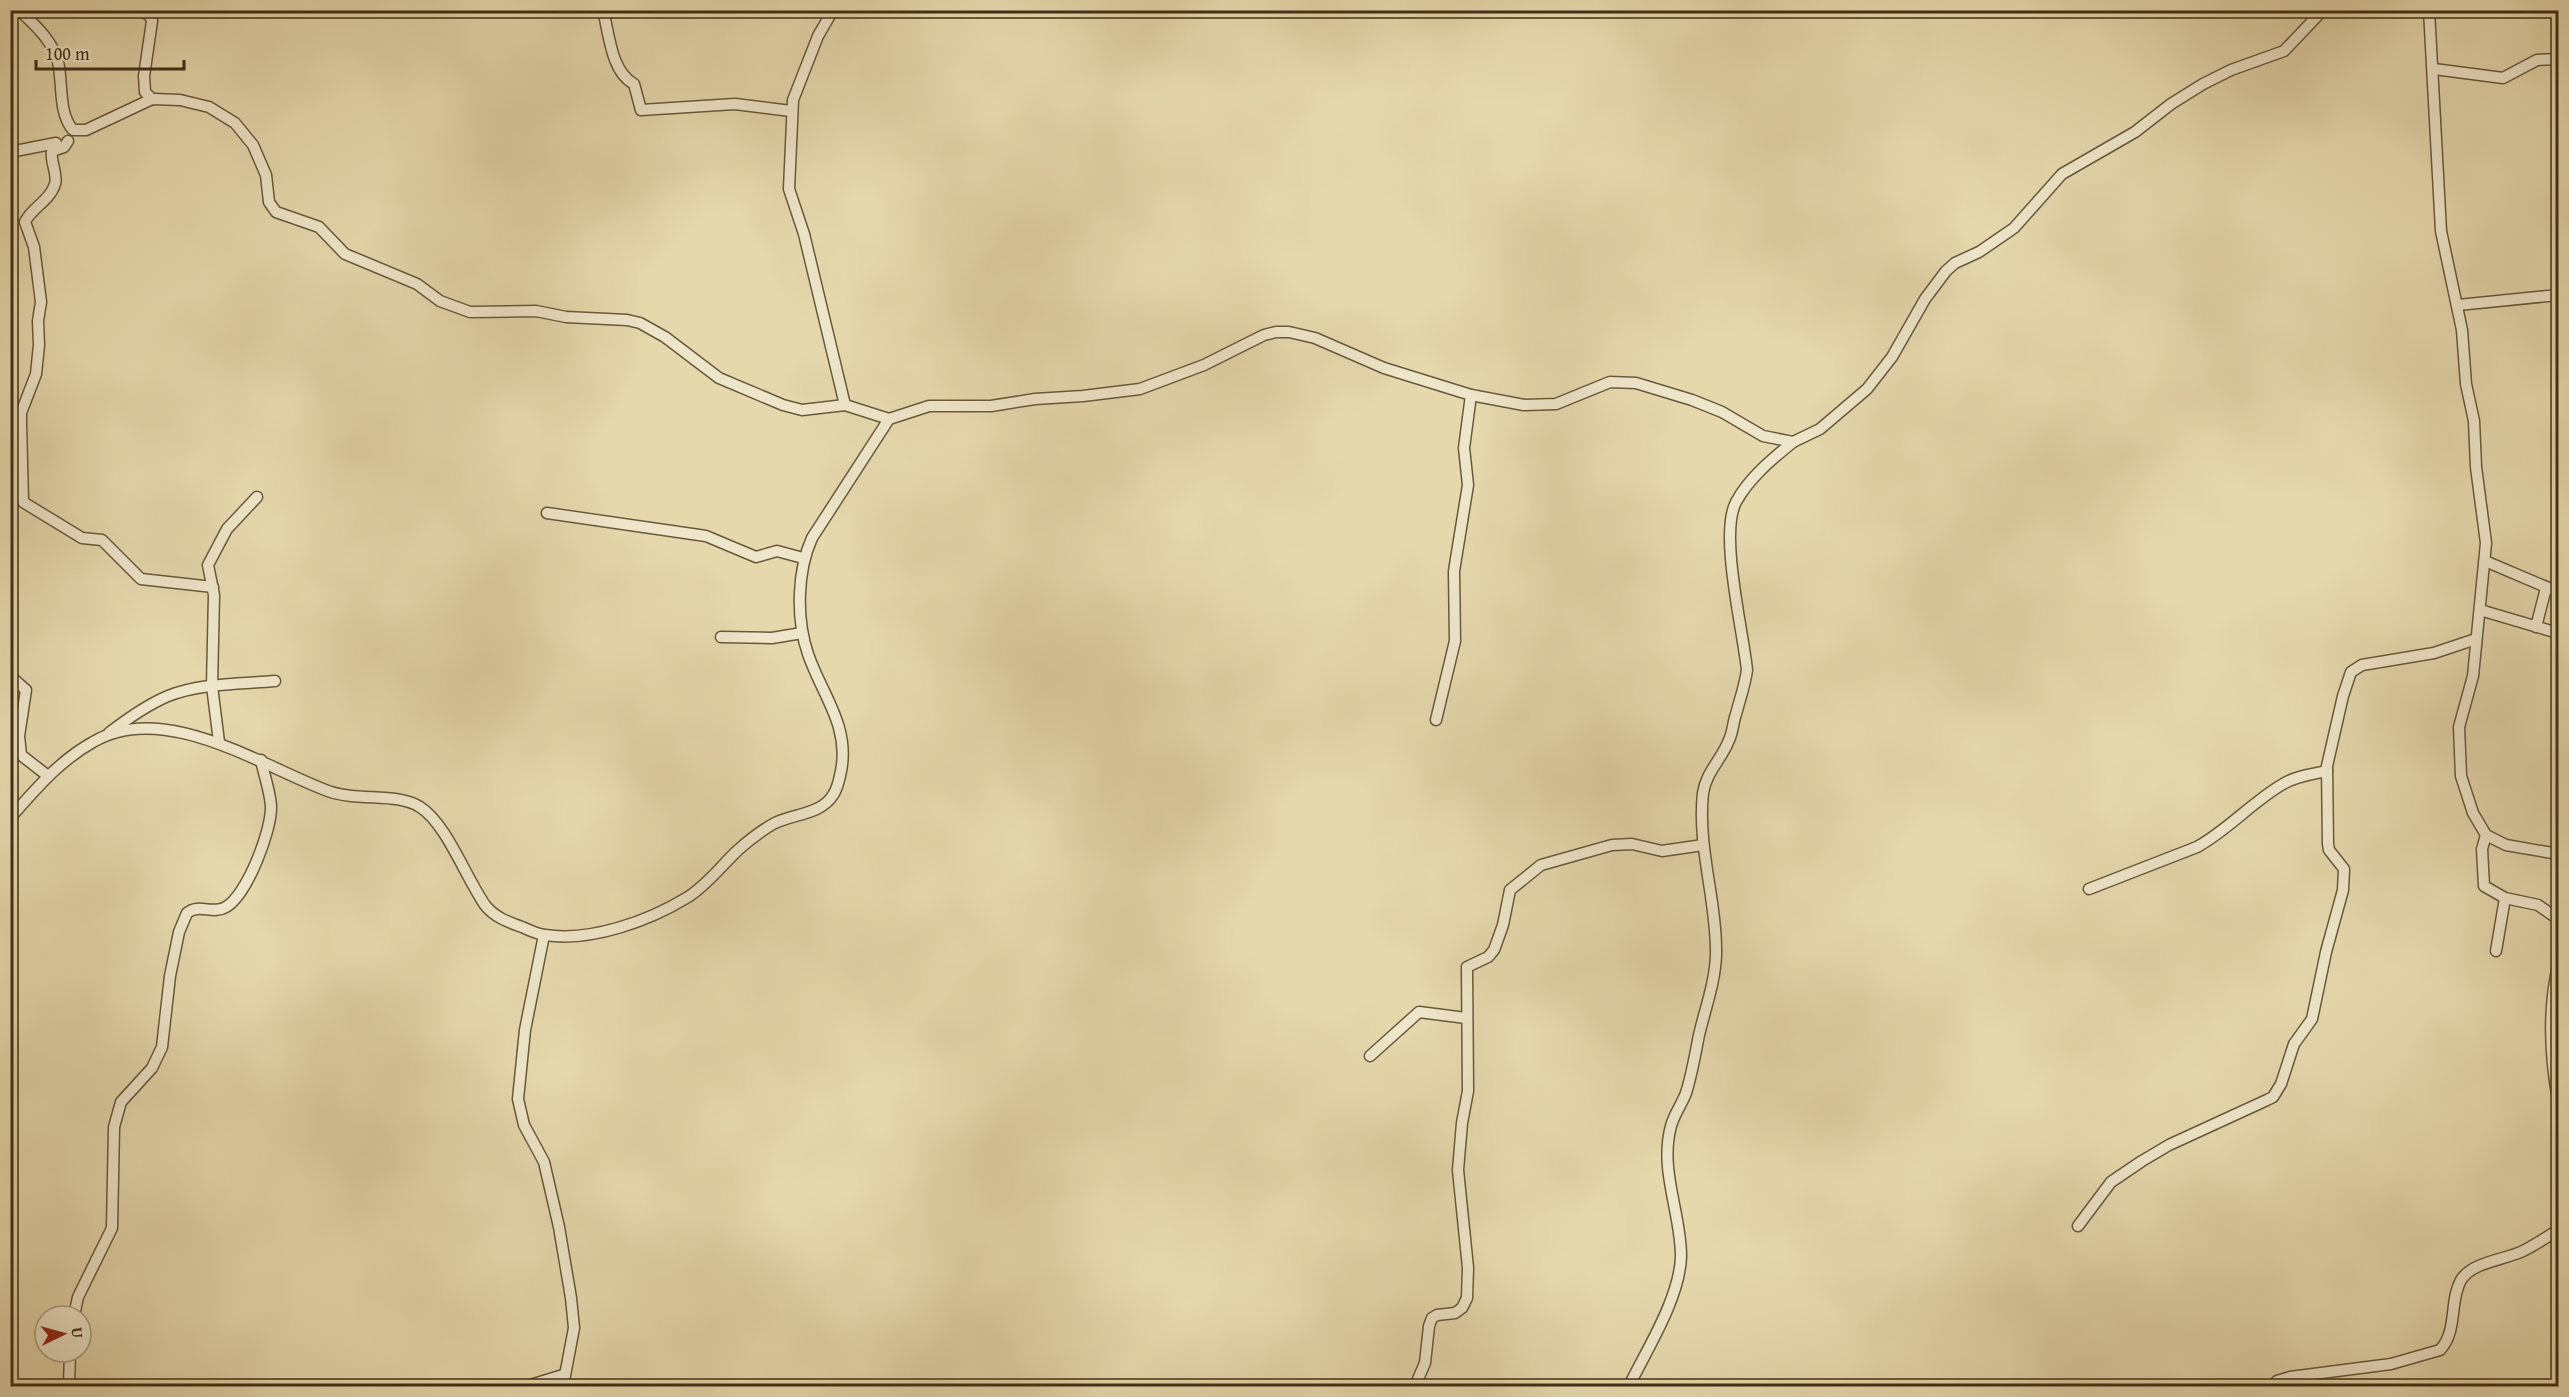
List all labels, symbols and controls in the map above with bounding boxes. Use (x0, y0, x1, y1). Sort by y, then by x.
scale bar (36, 33, 184, 71)
text: 100 m (45, 40, 90, 67)
north arrow (33, 1304, 93, 1364)
text: U (66, 1326, 90, 1339)

